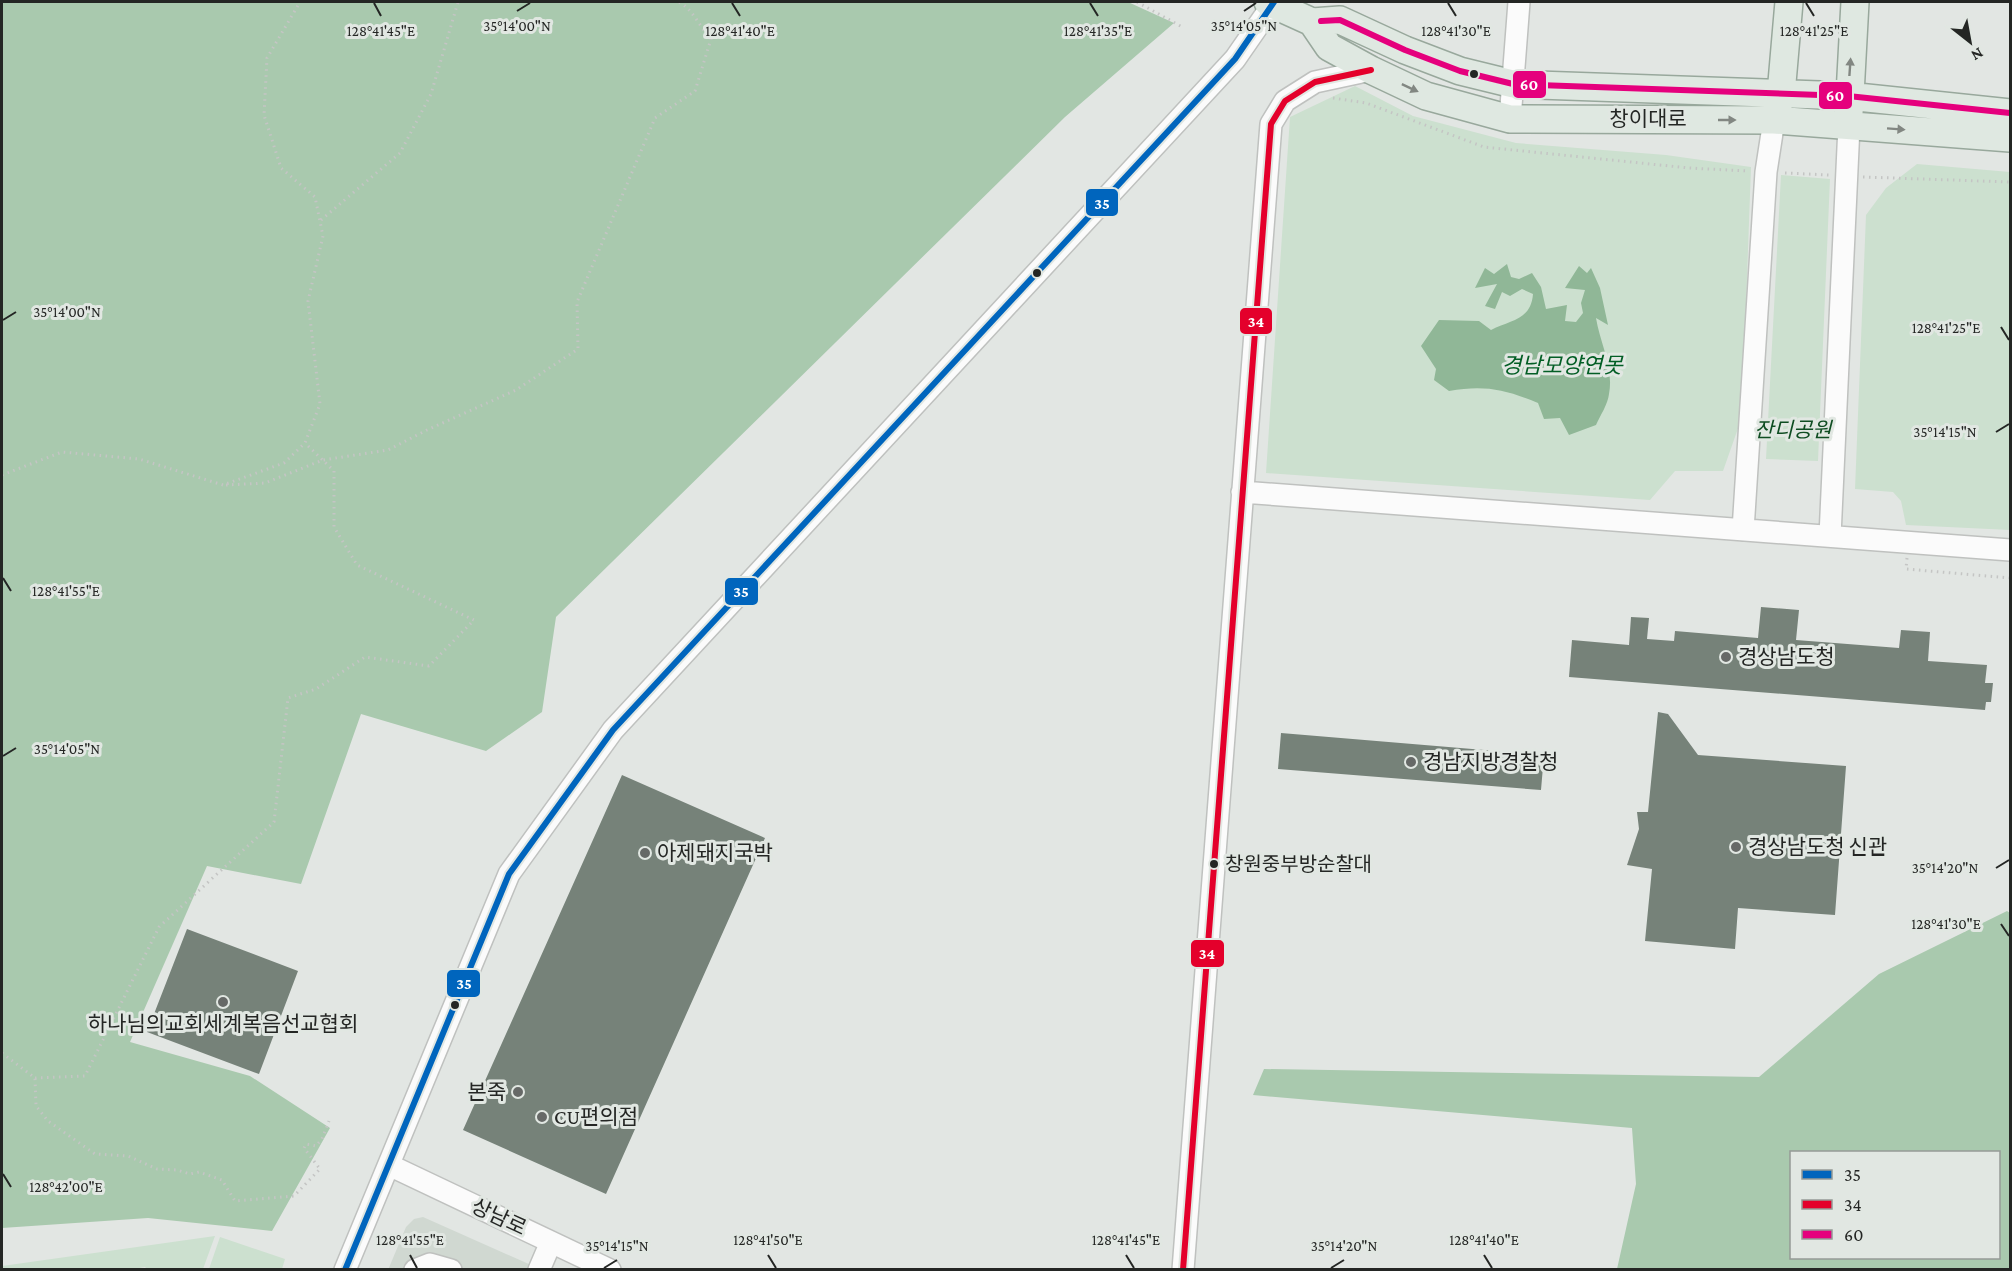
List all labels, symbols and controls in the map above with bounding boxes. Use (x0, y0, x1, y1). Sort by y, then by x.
north arrow (1940, 12, 2000, 72)
text: 35°14'00"N (483, 18, 551, 34)
text: 35°14'05"N (1211, 18, 1277, 34)
text: 128°41'45"E (347, 23, 415, 39)
text: 128°41'40"E (705, 23, 775, 39)
text: 128°41'35"E (1064, 23, 1132, 39)
text: 128°41'30"E (1421, 23, 1491, 39)
text: 128°41'25"E (1780, 23, 1848, 39)
text: N (1968, 44, 1987, 65)
one-way arrow (1846, 58, 1855, 77)
unlabelled marker (1468, 68, 1480, 80)
line badge: 60 (1512, 70, 1547, 99)
text: 60 (1520, 76, 1538, 93)
line badge: 60 (1818, 81, 1853, 110)
one-way arrow (1402, 84, 1419, 93)
text: 60 (1826, 87, 1844, 104)
street label: 창이대로 (1609, 107, 1687, 131)
one-way arrow (1717, 115, 1736, 125)
one-way arrow (1886, 125, 1905, 134)
line badge: 35 (1085, 188, 1119, 217)
text: 35 (1094, 195, 1110, 212)
unlabelled marker (1031, 267, 1043, 279)
text: 35°14'00"N (33, 304, 101, 320)
line badge: 34 (1239, 307, 1273, 335)
text: 34 (1248, 313, 1265, 330)
text: 128°41'25"E (1912, 320, 1980, 336)
water label: 경남모양연못 (1501, 353, 1624, 378)
park label: 잔디공원 (1754, 418, 1833, 442)
text: 35°14'15"N (1913, 424, 1977, 440)
line badge: 35 (724, 577, 759, 606)
text: 128°41'55"E (32, 583, 100, 599)
text: 35 (733, 583, 749, 600)
place label: 경상남도청 (1738, 645, 1835, 669)
marker: 경상남도청 (1719, 650, 1733, 664)
text: 35°14'05"N (34, 741, 100, 757)
place label: 경남지방경찰청 (1423, 750, 1558, 774)
marker: 경남지방경찰청 (1404, 755, 1418, 769)
place label: 경상남도청 신관 (1748, 835, 1887, 859)
marker: 경상남도청 신관 (1729, 840, 1743, 854)
place label: 아제돼지국박 (657, 841, 773, 865)
marker: 아제돼지국박 (638, 846, 652, 860)
place label: 창원중부방순찰대 (1225, 853, 1372, 875)
marker: 창원중부방순찰대 (1208, 858, 1220, 870)
text: 35°14'20"N (1912, 860, 1978, 876)
text: 128°41'30"E (1911, 916, 1981, 932)
line badge: 34 (1190, 939, 1225, 968)
text: 34 (1199, 945, 1216, 962)
line badge: 35 (446, 969, 481, 998)
text: 35 (456, 975, 472, 992)
marker: 하나님의교회세계복음선교협회 (216, 995, 230, 1009)
unlabelled marker (449, 999, 461, 1011)
place label: 하나님의교회세계복음선교협회 (88, 1012, 358, 1036)
place label: 본죽 (467, 1080, 506, 1104)
marker: 본죽 (511, 1085, 525, 1099)
place label: CU편의점 (554, 1105, 638, 1129)
marker: CU편의점 (535, 1110, 549, 1124)
legend (1790, 1151, 2000, 1259)
text: 35 (1844, 1165, 1861, 1185)
text: 128°42'00"E (29, 1179, 103, 1195)
street label: 상남로 (468, 1194, 530, 1240)
text: 34 (1844, 1195, 1862, 1215)
text: 60 (1844, 1225, 1863, 1245)
text: 128°41'55"E (376, 1232, 444, 1248)
text: 128°41'50"E (733, 1232, 803, 1248)
text: 128°41'45"E (1092, 1232, 1160, 1248)
text: 128°41'40"E (1449, 1232, 1519, 1248)
text: 35°14'15"N (585, 1238, 649, 1254)
text: 35°14'20"N (1311, 1238, 1377, 1254)

